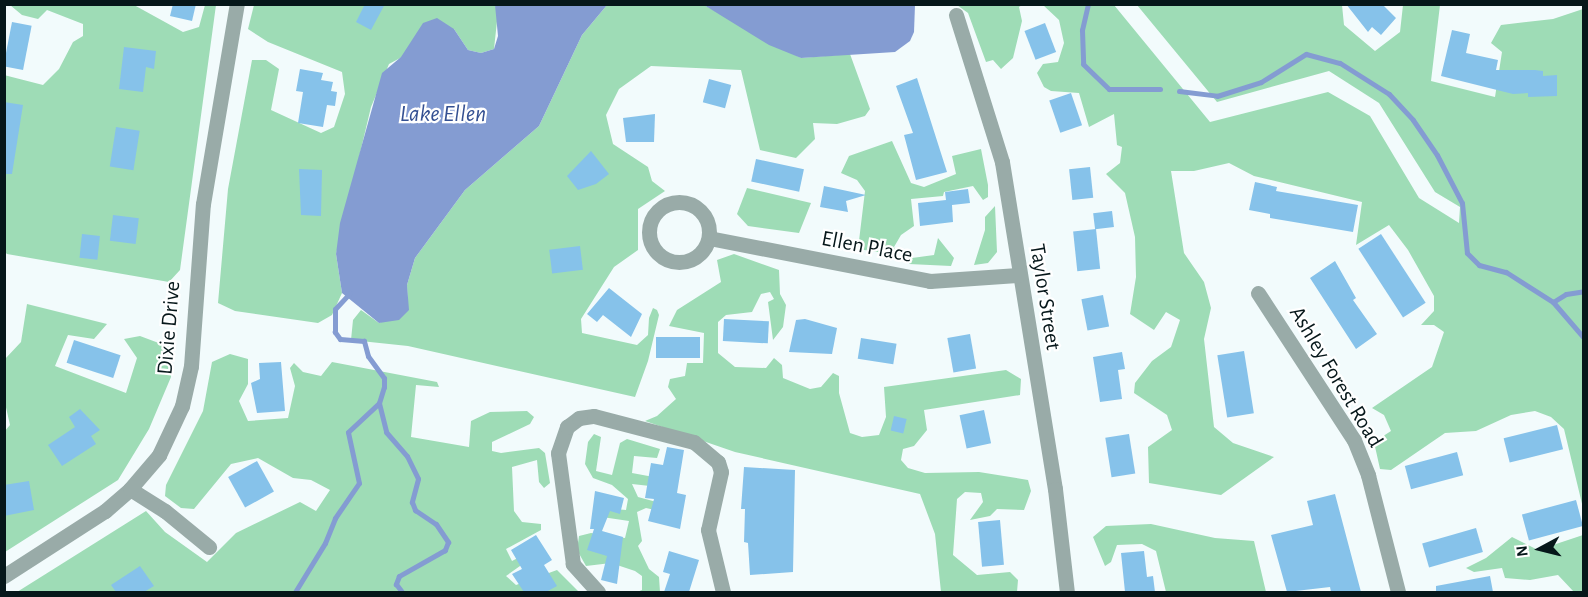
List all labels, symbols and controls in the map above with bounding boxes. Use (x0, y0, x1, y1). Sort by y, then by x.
water label: Lake Ellen (400, 101, 486, 129)
street label: Ellen Place (819, 225, 915, 269)
street label: Taylor Street (1024, 242, 1066, 352)
street label: Dixie Drive (152, 280, 186, 376)
street label: Ashley Forest Road (1283, 302, 1389, 452)
north arrow (1510, 519, 1570, 579)
text: N (1514, 545, 1531, 558)

